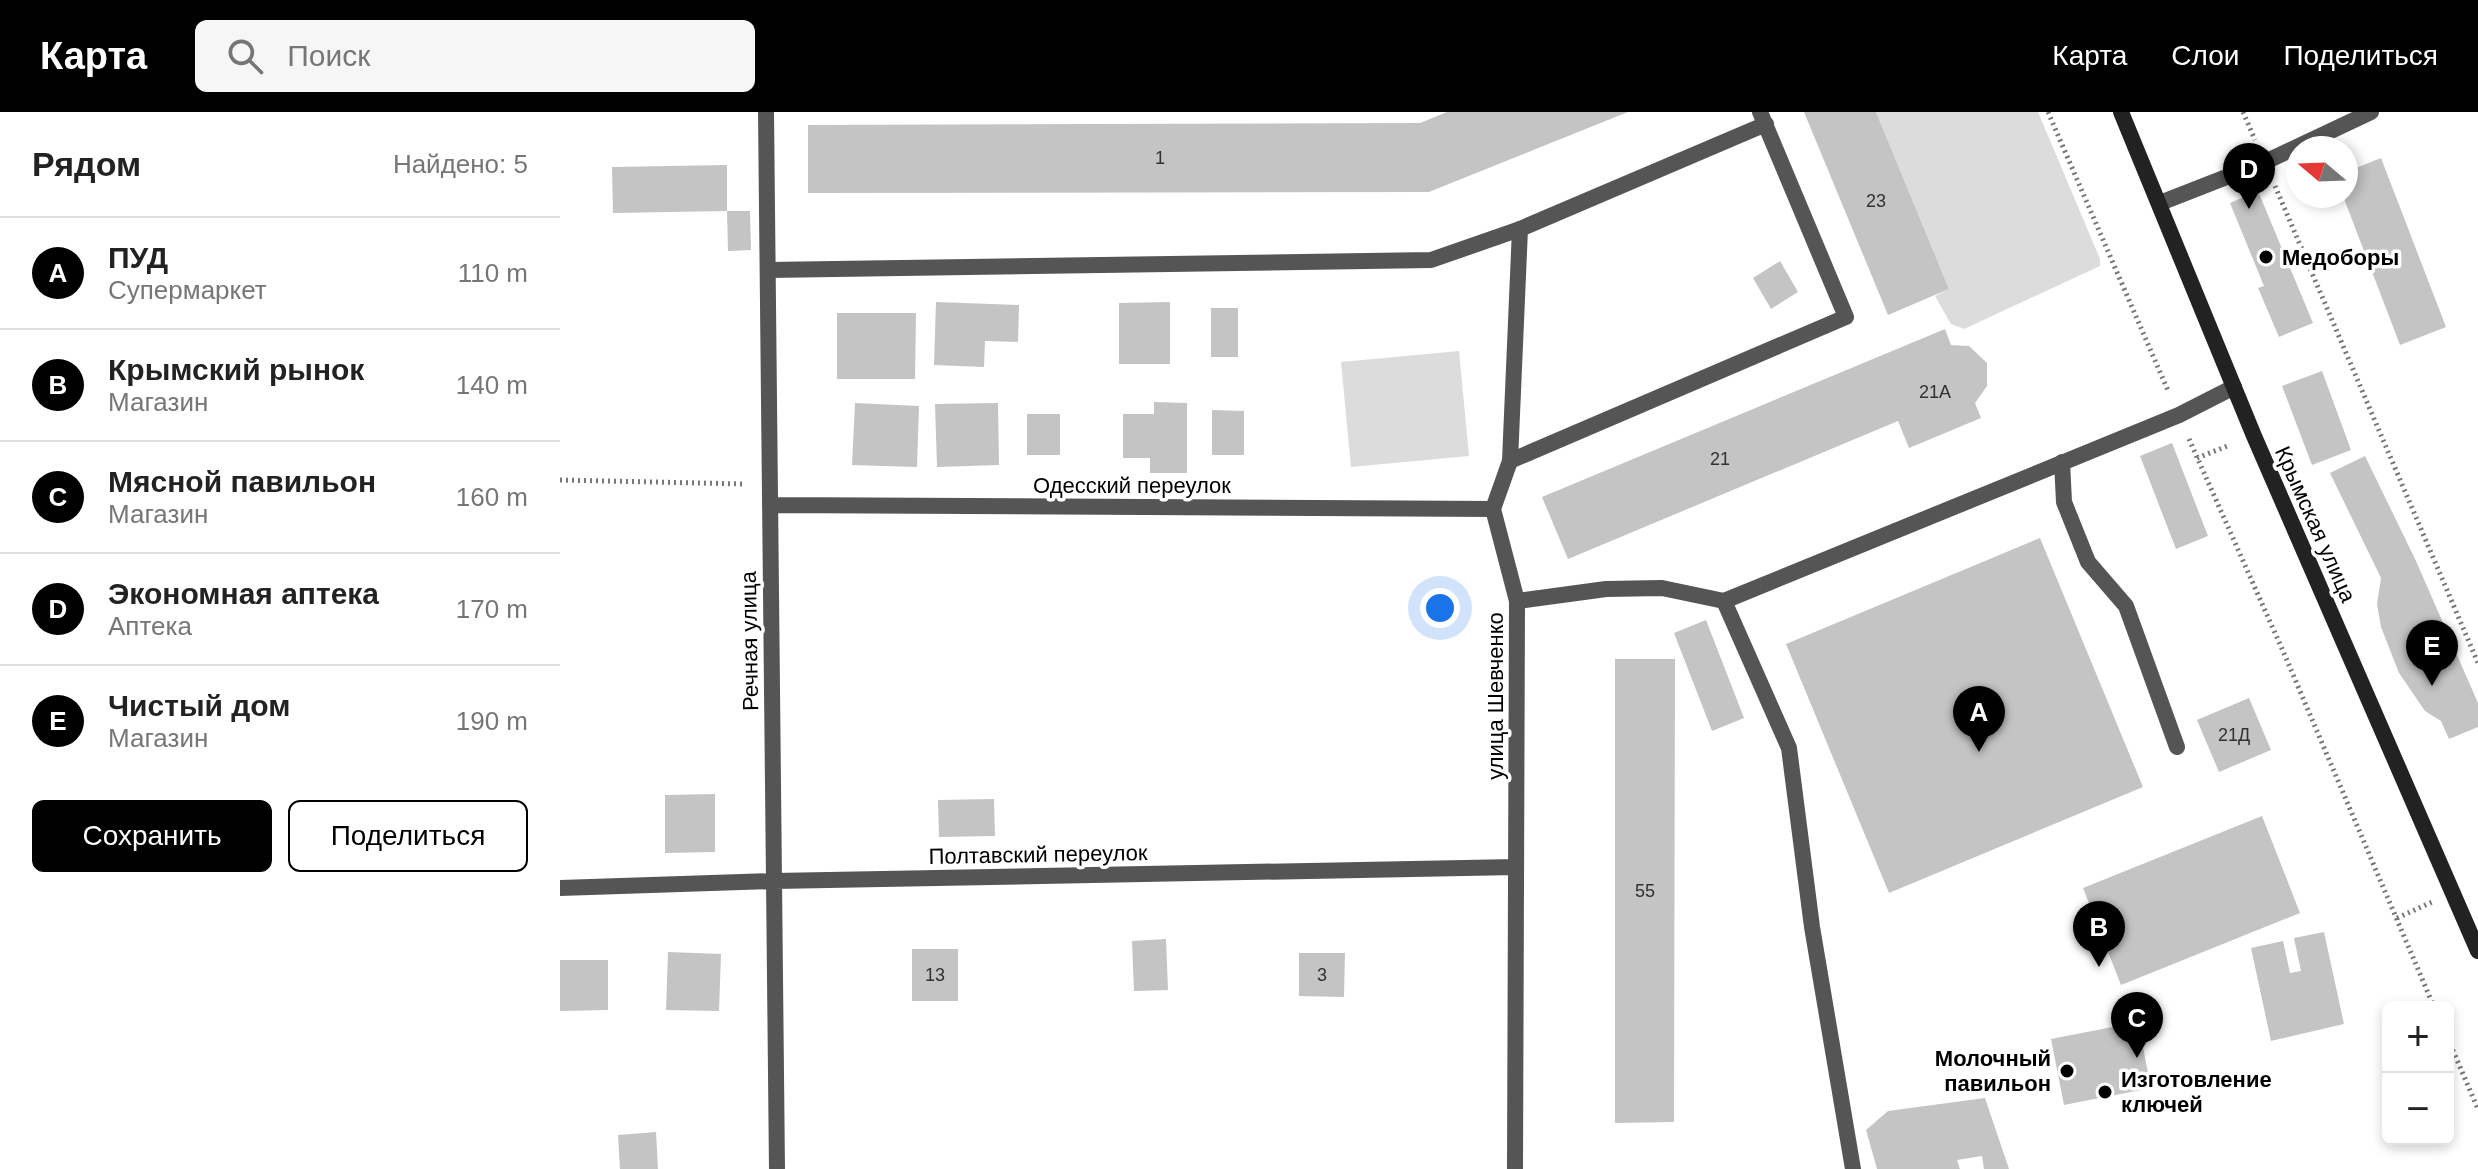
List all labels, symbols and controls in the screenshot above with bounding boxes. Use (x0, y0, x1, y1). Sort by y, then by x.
search box (195, 20, 755, 92)
icon: search (223, 34, 267, 78)
text: Карта (40, 35, 147, 77)
text: Поиск (287, 39, 370, 72)
text: Карта (2052, 40, 2127, 71)
text: Слои (2171, 40, 2239, 71)
text: Поделиться (2283, 40, 2438, 71)
north arrow (2286, 136, 2358, 208)
pin: D (2223, 143, 2275, 209)
text: Рядом (32, 145, 141, 183)
house number: 1 (1155, 148, 1165, 168)
text: Найдено: 5 (393, 149, 528, 179)
house number: 23 (1866, 191, 1886, 211)
text: ПУД (108, 241, 168, 274)
place label: Медоборы (2282, 245, 2399, 270)
marker: Медоборы (2257, 248, 2275, 266)
text: A (49, 258, 67, 288)
text: 110 m (458, 258, 528, 288)
text: Супермаркет (108, 275, 267, 305)
text: Крымский рынок (108, 353, 364, 386)
text: B (49, 370, 67, 400)
text: 140 m (456, 370, 528, 400)
house number: 21А (1919, 382, 1951, 402)
text: Магазин (108, 387, 208, 417)
street label: Крымская улица (2270, 442, 2361, 607)
house number: 21 (1710, 449, 1730, 469)
text: Мясной павильон (108, 465, 376, 498)
street label: Одесский переулок (1033, 473, 1231, 498)
text: C (49, 482, 67, 512)
text: 160 m (456, 482, 528, 512)
text: Магазин (108, 499, 208, 529)
street label: Речная улица (736, 570, 763, 711)
text: Экономная аптека (108, 577, 379, 610)
your location (1420, 588, 1460, 628)
text: D (49, 594, 67, 624)
text: 170 m (456, 594, 528, 624)
text: Аптека (108, 611, 192, 641)
street label: улица Шевченко (1483, 612, 1508, 780)
pin: E (2406, 620, 2458, 686)
pin: A (1953, 686, 2005, 752)
text: Чистый дом (108, 689, 290, 722)
text: E (49, 706, 67, 736)
text: 190 m (456, 706, 528, 736)
text: Магазин (108, 723, 208, 753)
house number: 21Д (2218, 725, 2250, 745)
button: Сохранить (32, 800, 272, 872)
button: Поделиться (288, 800, 528, 872)
street label: Полтавский переулок (928, 840, 1148, 869)
house number: 55 (1635, 881, 1655, 901)
pin: B (2073, 901, 2125, 967)
house number: 13 (925, 965, 945, 985)
house number: 3 (1317, 965, 1327, 985)
pin: C (2111, 992, 2163, 1058)
map controls (2382, 1001, 2454, 1145)
button: + (2382, 1001, 2454, 1073)
place label: Молочный павильон (1935, 1046, 2051, 1096)
marker: Молочный павильон (2058, 1062, 2076, 1080)
place label: Изготовление ключей (2121, 1067, 2272, 1117)
button: − (2382, 1073, 2454, 1145)
marker: Изготовление ключей (2096, 1083, 2114, 1101)

